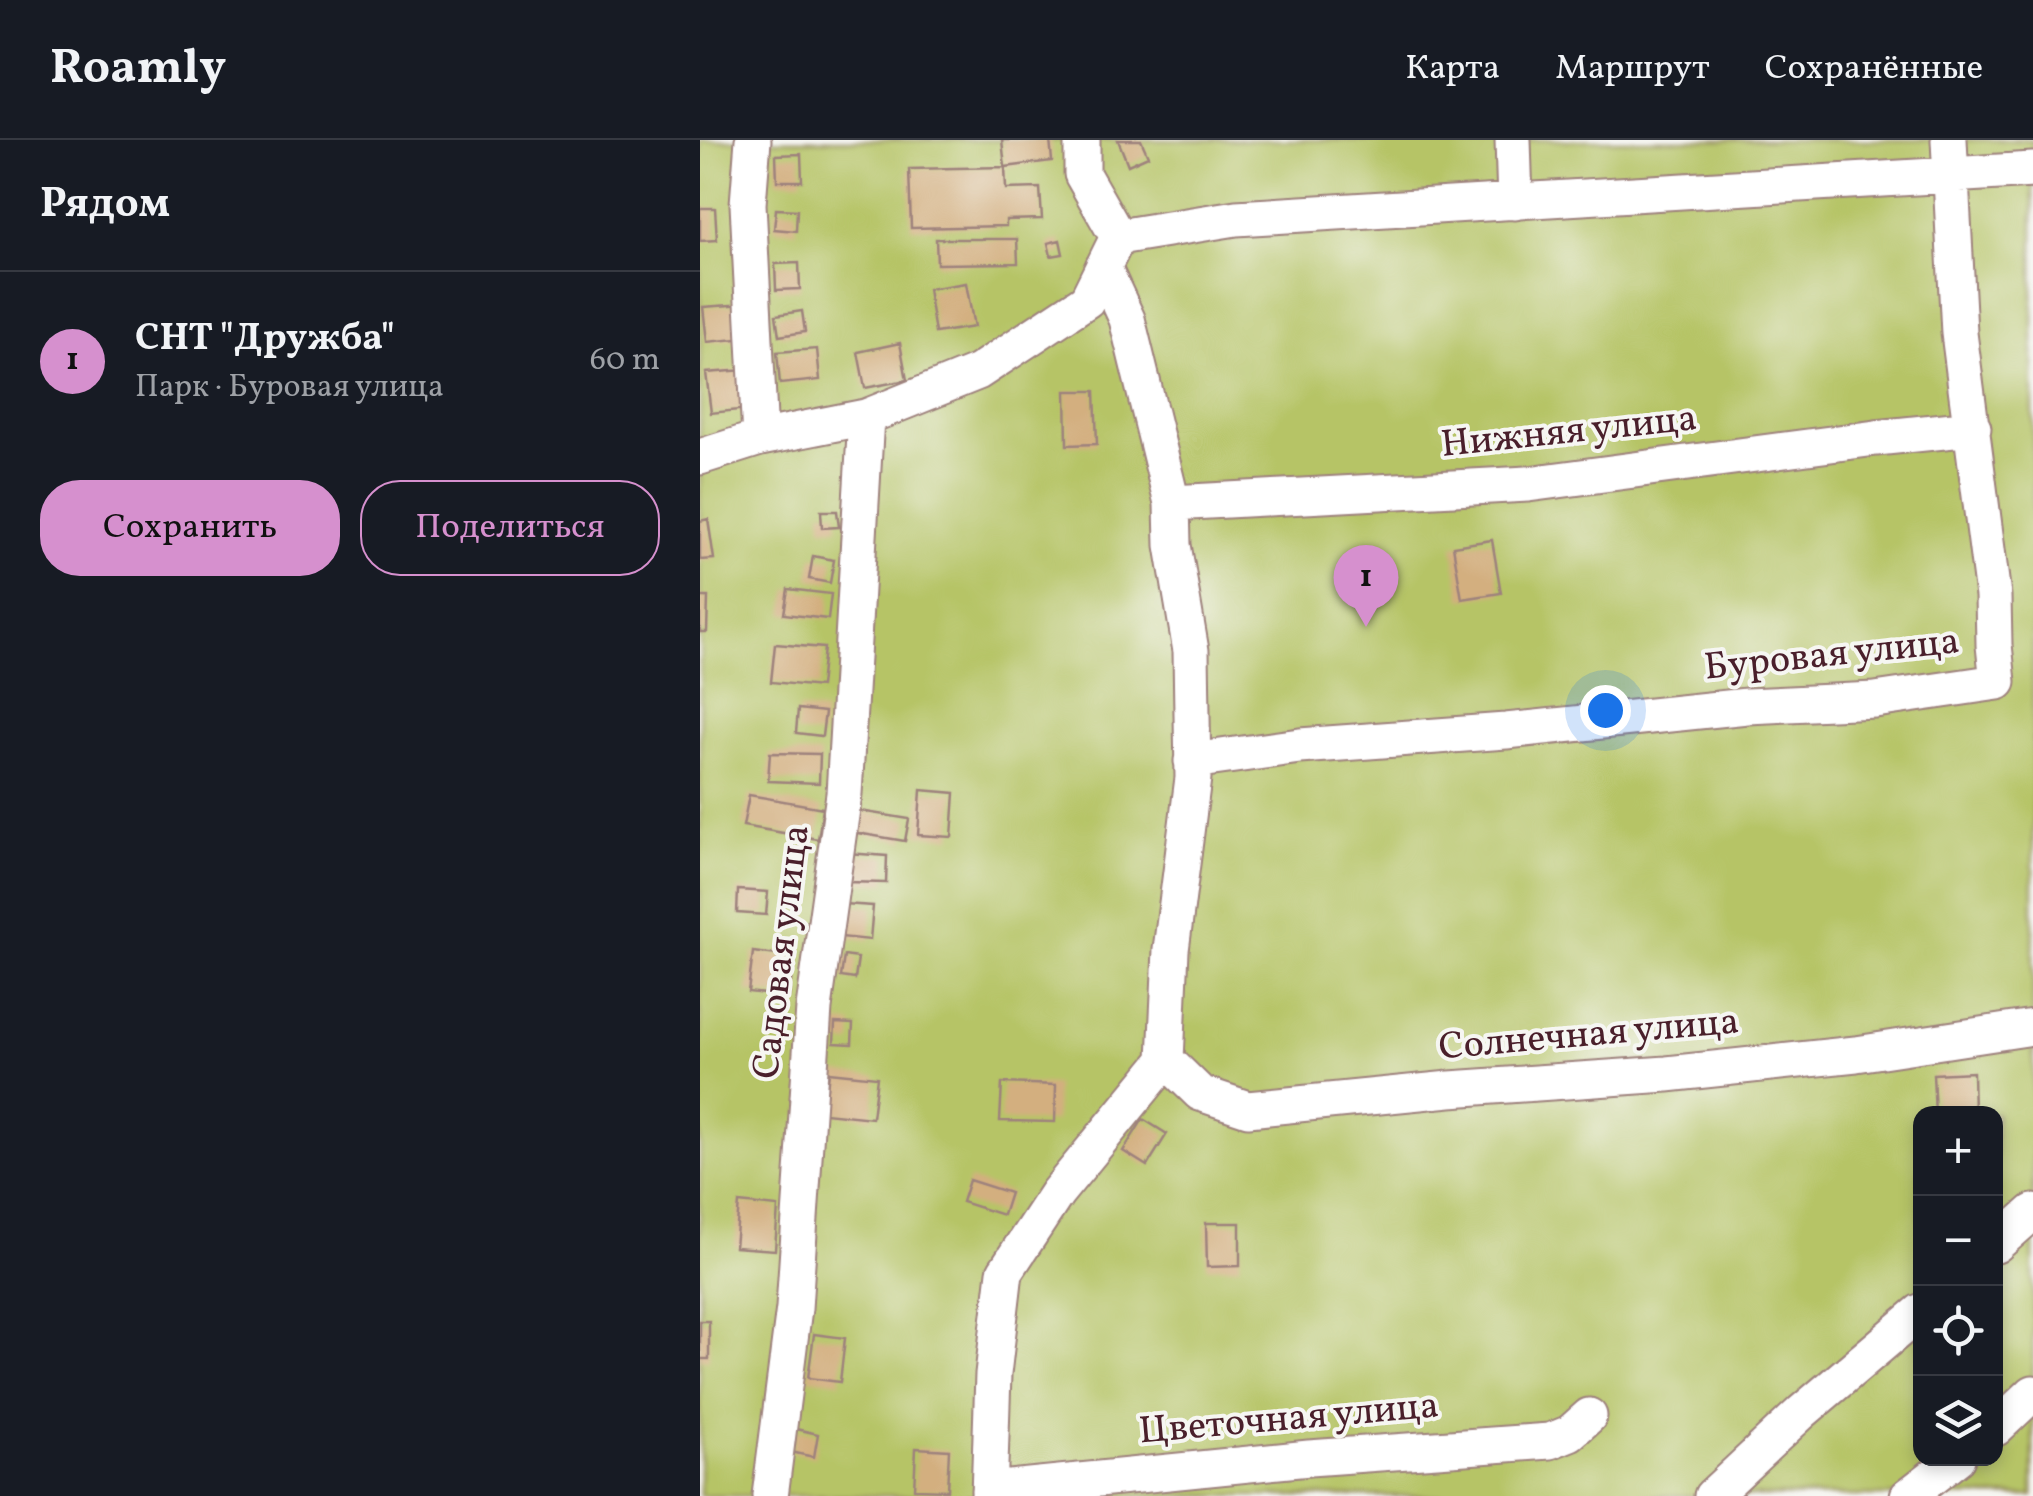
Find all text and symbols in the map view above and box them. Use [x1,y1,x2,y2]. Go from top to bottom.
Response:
text: Roamly [50,36,226,103]
text: Карта [1405,45,1500,93]
text: Маршрут [1555,45,1710,93]
text: Сохранённые [1765,45,1983,93]
text: Рядом [40,176,170,235]
text: СНТ "Дружба" [135,313,395,366]
text: 1 [66,339,79,383]
text: 60 m [590,339,660,383]
text: Парк · Буровая улица [135,366,444,410]
street label: Нижняя улица [1438,393,1700,473]
button: Сохранить [40,480,340,576]
button: Поделиться [360,480,660,576]
pin: 1 [1334,544,1398,627]
street label: Буровая улица [1702,616,1962,696]
your location [1580,685,1631,736]
street label: Садовая улица [741,822,825,1082]
street label: Солнечная улица [1437,996,1741,1076]
map controls [1913,1106,2003,1466]
button: + [1913,1106,2003,1196]
button: − [1913,1196,2003,1286]
button: locate [1913,1286,2003,1376]
button: layers [1913,1376,2003,1466]
street label: Цветочная улица [1137,1380,1441,1460]

